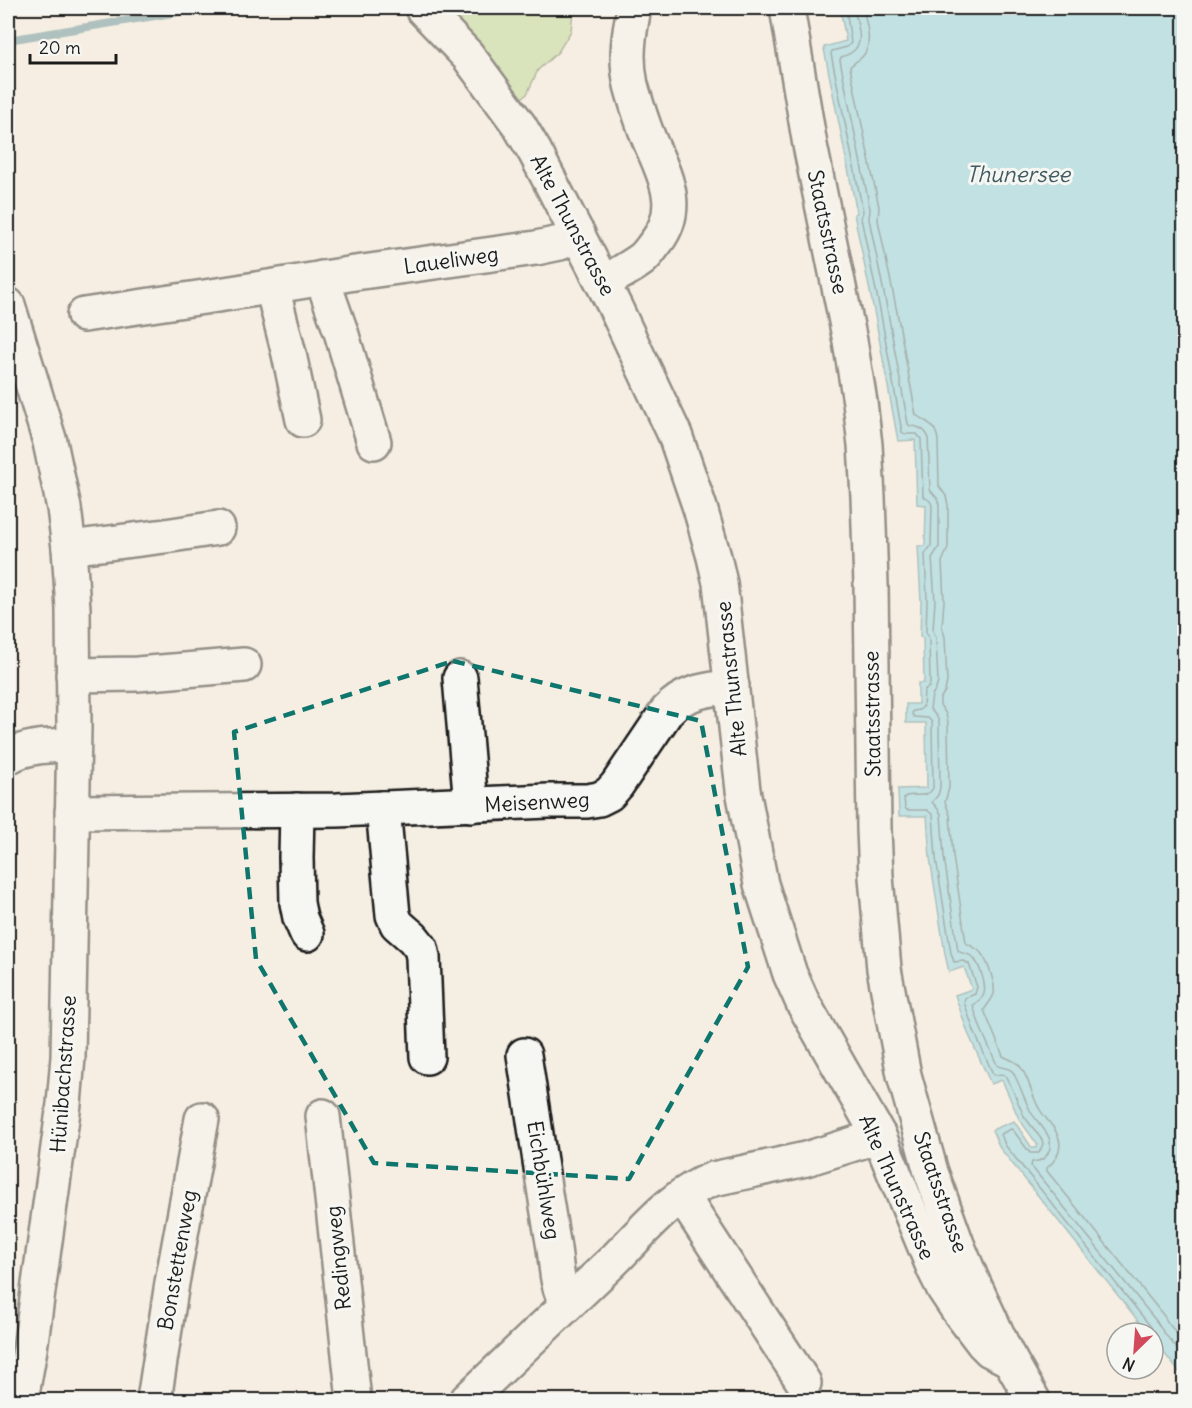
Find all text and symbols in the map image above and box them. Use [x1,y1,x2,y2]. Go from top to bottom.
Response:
scale bar [30,27,116,65]
text: 20 m [39,36,81,59]
street label: Alte Thunstrasse [524,150,622,300]
water label: Thunersee [966,160,1072,188]
street label: Staatsstrasse [802,167,854,297]
street label: Laueliweg [402,240,500,280]
street label: Alte Thunstrasse [709,600,753,758]
street label: Staatsstrasse [857,651,887,777]
street label: Meisenweg [484,786,590,818]
street label: Hünibachstrasse [44,994,82,1154]
street label: Alte Thunstrasse [853,1110,941,1264]
street label: Eichbühlweg [521,1119,567,1241]
street label: Staatsstrasse [908,1128,974,1256]
street label: Bonstettenweg [151,1188,203,1332]
street label: Redingweg [319,1205,357,1311]
north arrow [1105,1321,1165,1381]
text: N [1119,1353,1138,1376]

